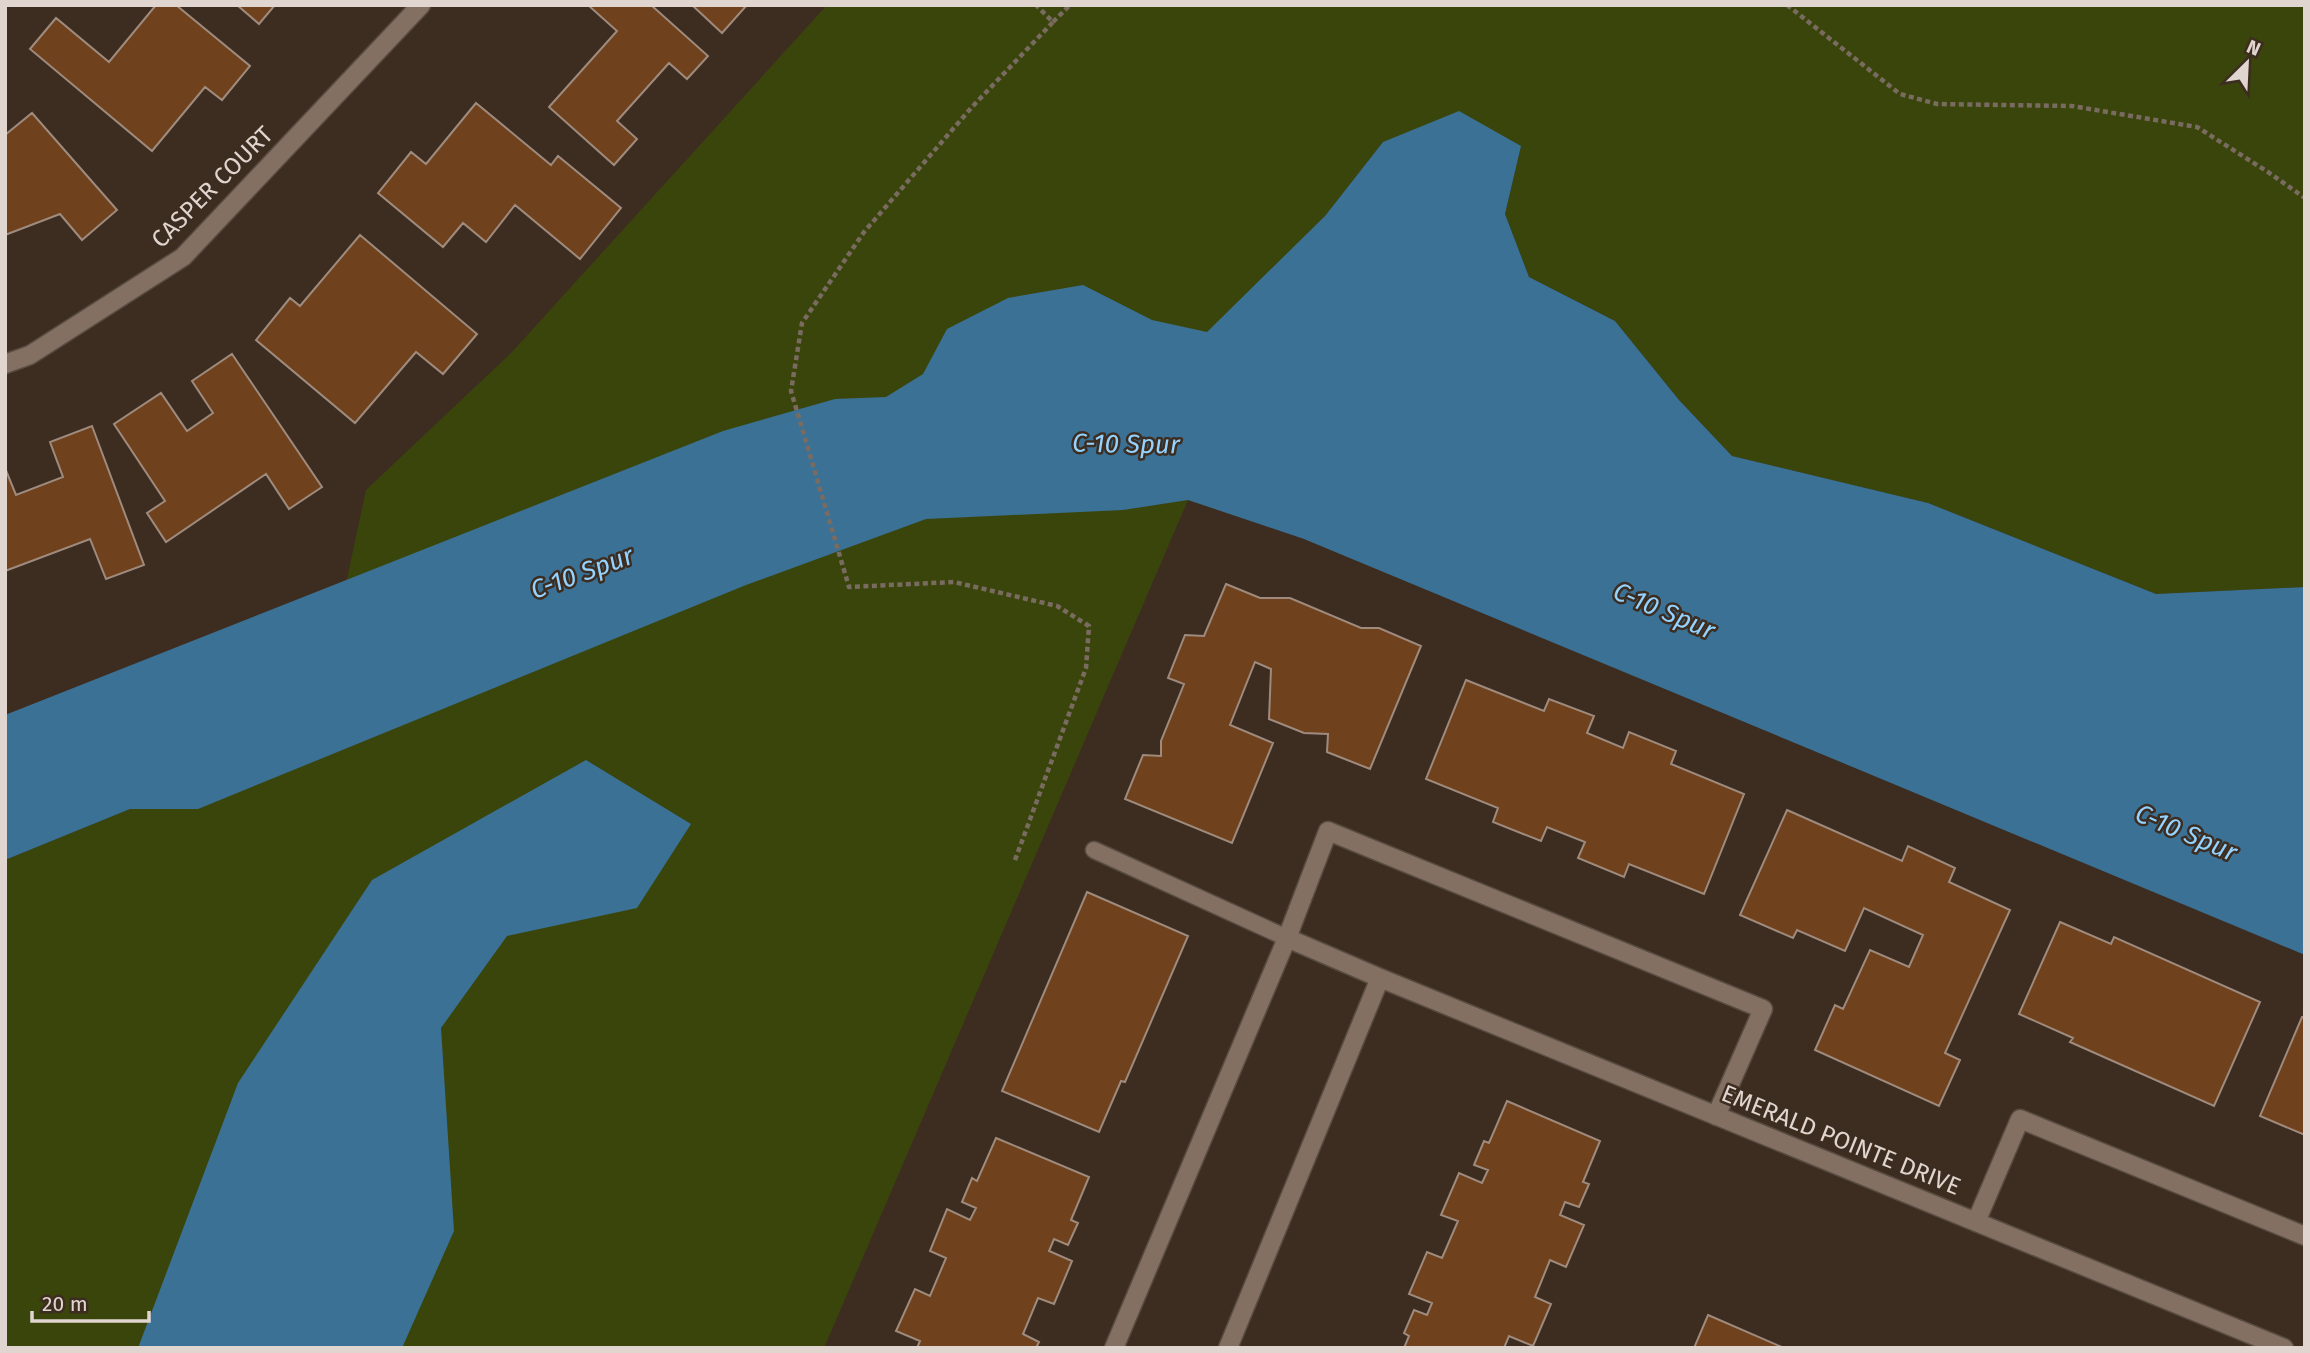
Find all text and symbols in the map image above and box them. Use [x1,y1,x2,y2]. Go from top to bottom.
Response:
north arrow [2212,28,2282,98]
text: N [2243,35,2264,61]
street label: CASPER COURT [146,120,279,253]
water label: C-10 Spur [1072,428,1181,460]
water label: C-10 Spur [526,540,639,606]
water label: C-10 Spur [1608,576,1721,647]
water label: C-10 Spur [2130,798,2243,869]
street label: EMERALD POINTE DRIVE [1717,1079,1965,1201]
scale bar [32,1280,149,1324]
text: 20 m [42,1291,88,1317]

